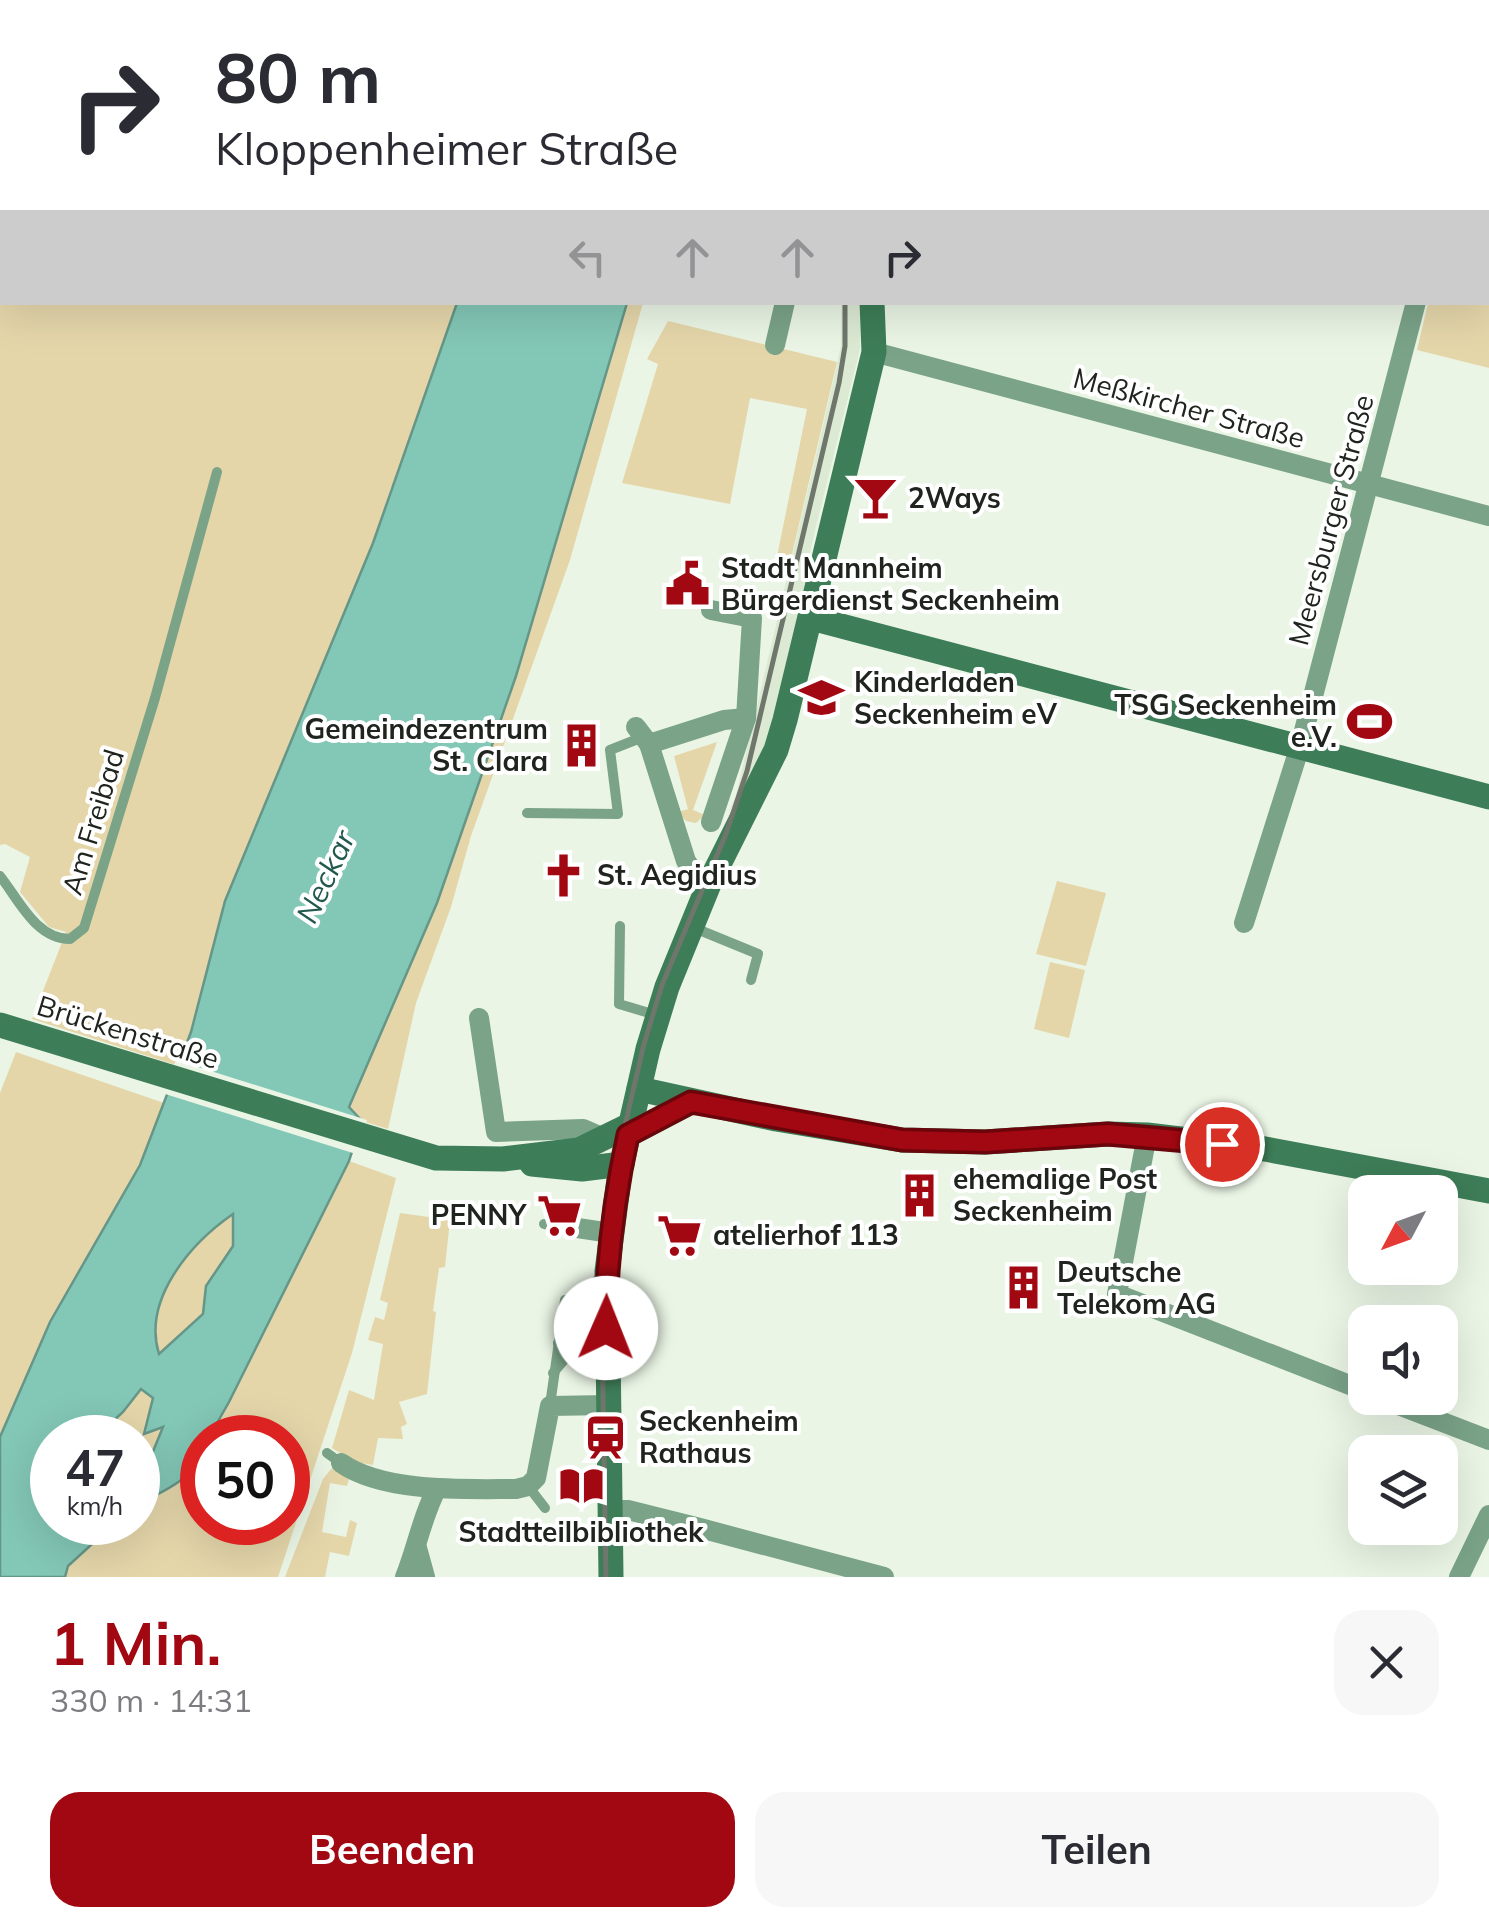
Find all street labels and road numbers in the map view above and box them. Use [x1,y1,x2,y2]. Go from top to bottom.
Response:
street label: Meßkircher Straße [1070,360,1309,455]
street label: Meersburger Straße [1280,391,1381,649]
street label: Am Freibad [54,745,131,899]
street label: Brückenstraße [33,987,223,1076]

